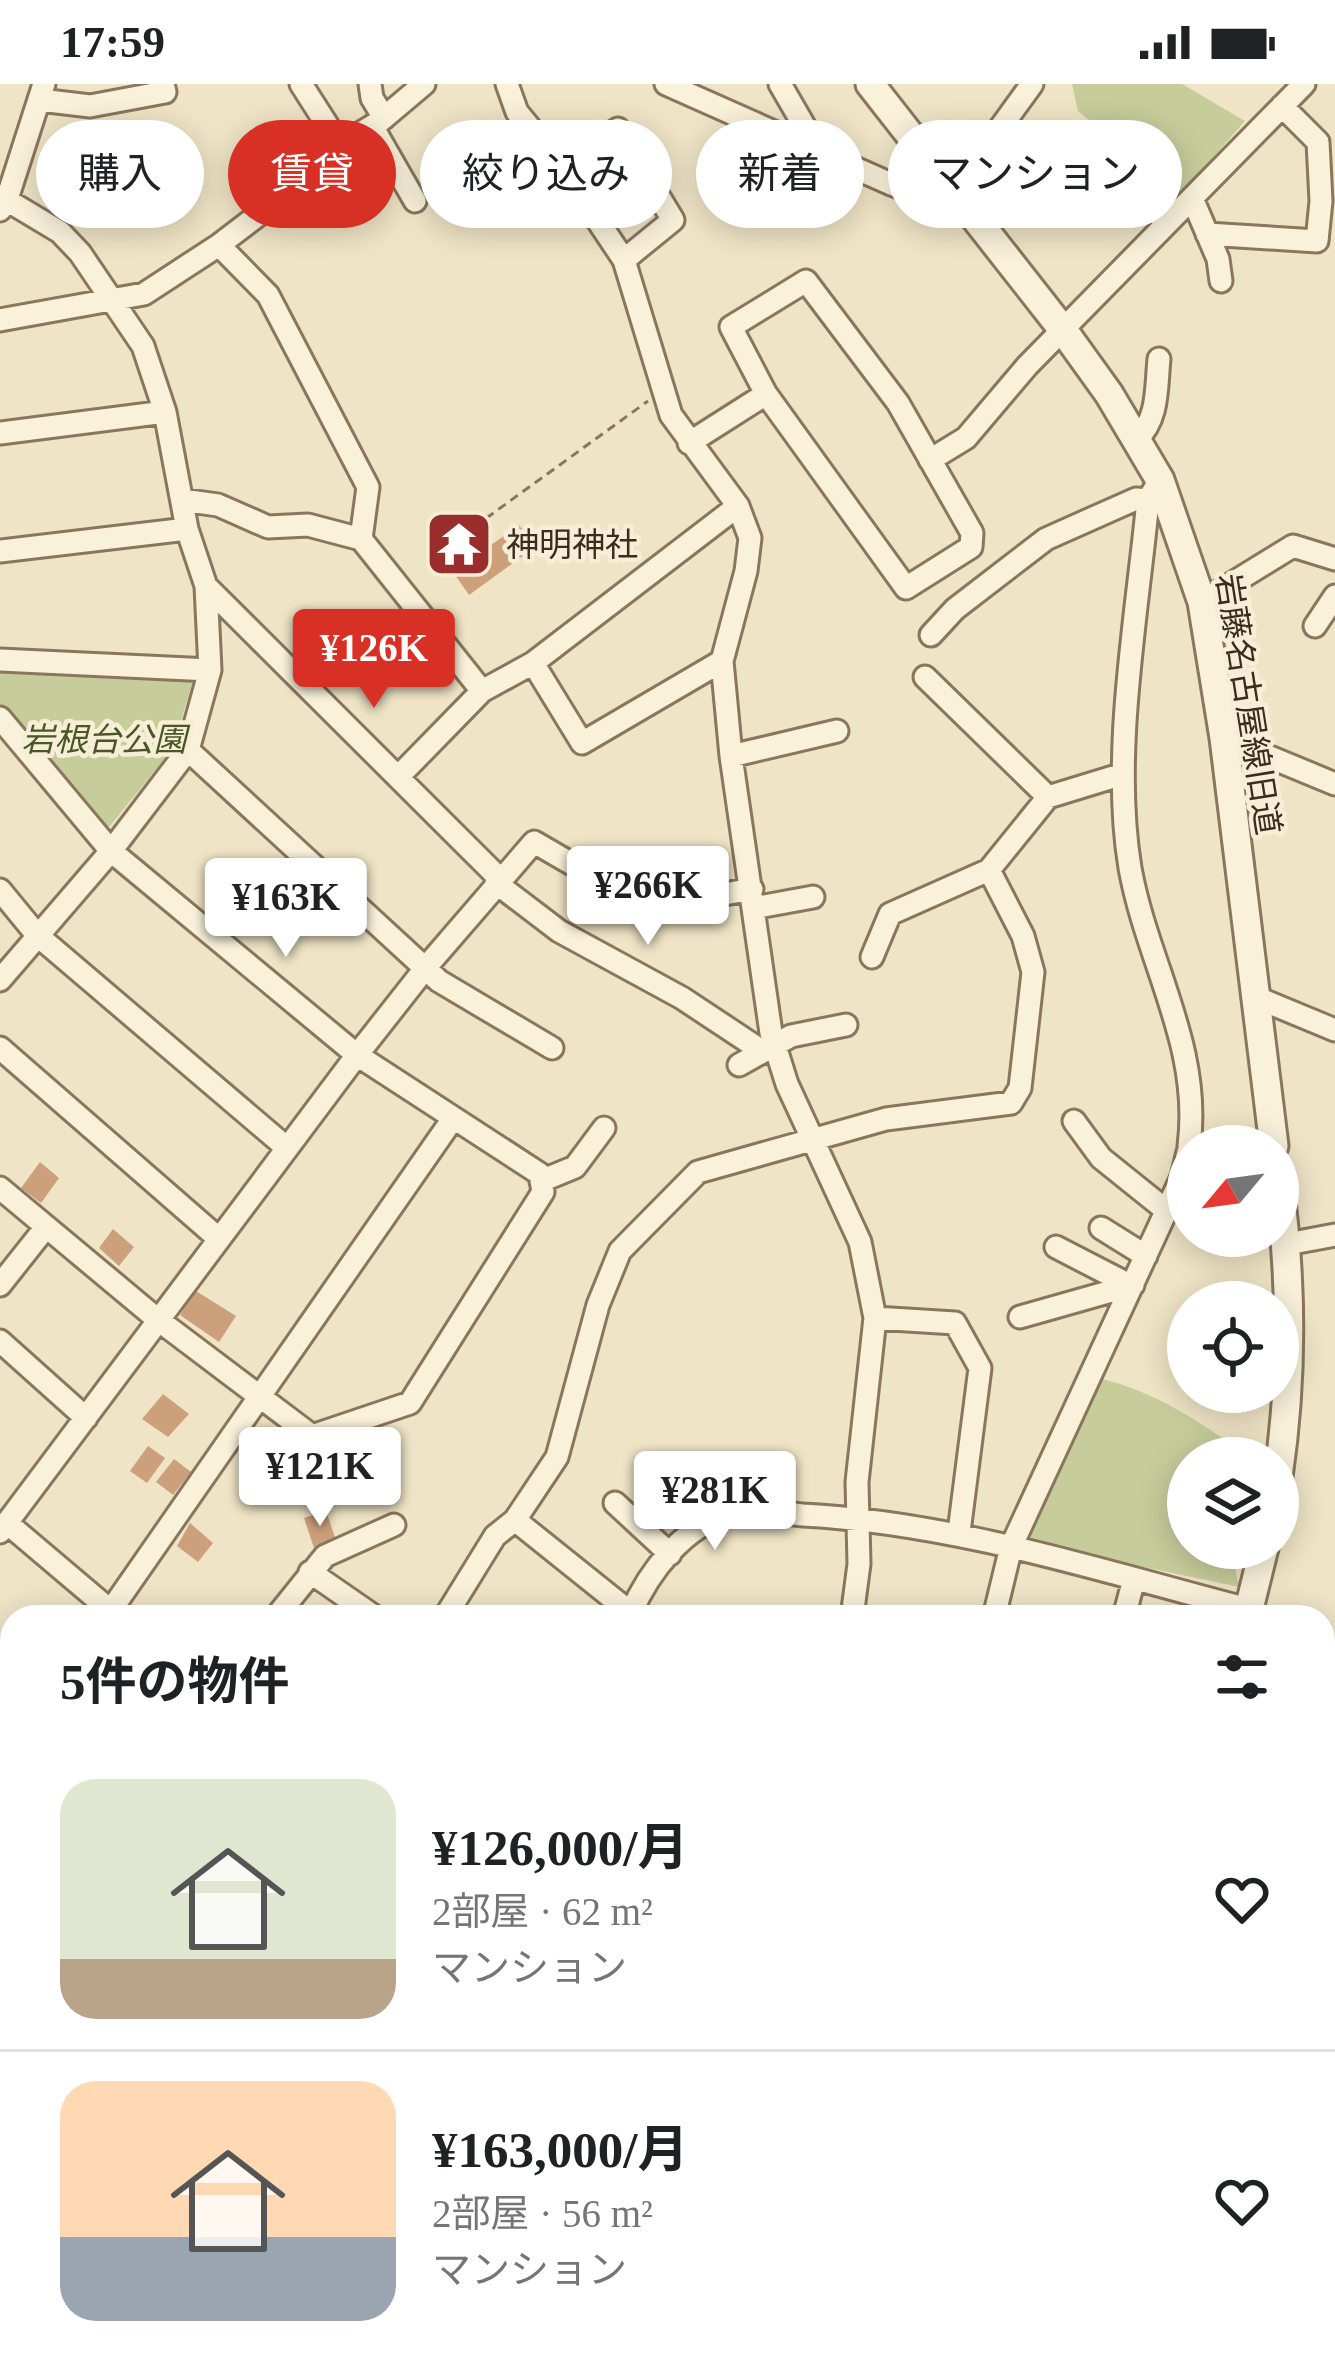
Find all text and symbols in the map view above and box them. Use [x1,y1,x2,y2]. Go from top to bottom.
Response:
text: 17:59 [60,17,165,67]
chip: 購入 [36,120,204,228]
chip: 賃貸 [228,120,396,228]
chip: 絞り込み [420,120,672,228]
chip: 新着 [696,120,864,228]
chip: マンション [888,120,1182,228]
temple icon: 神明神社 [424,509,494,579]
place label: 神明神社 [506,527,638,563]
street label: 岩藤名古屋線旧道 [1210,571,1286,837]
pin: ¥126K [290,609,458,711]
text: ¥126K [320,626,428,669]
park label: 岩根台公園 [22,722,191,758]
pin: ¥266K [564,846,732,948]
pin: ¥163K [202,858,370,960]
text: ¥266K [594,863,702,906]
text: ¥163K [232,875,340,918]
north arrow [1167,1125,1299,1257]
map controls [1167,1125,1299,1569]
button: locate [1167,1281,1299,1413]
pin: ¥121K [236,1427,404,1529]
button: layers [1167,1437,1299,1569]
text: ¥121K [266,1444,374,1487]
pin: ¥281K [631,1451,799,1553]
text: ¥281K [661,1468,769,1511]
icon: filters [1209,1644,1275,1710]
text: 5件の物件 [60,1654,290,1710]
text: ¥126,000/月 [432,1820,688,1876]
icon: home [156,1827,300,1971]
icon: heart [1209,1866,1275,1932]
text: 2部屋 · 62 m² [432,1890,653,1933]
text: マンション [432,1946,627,1989]
text: ¥163,000/月 [432,2122,688,2178]
icon: home [156,2129,300,2273]
icon: heart [1209,2168,1275,2234]
text: 2部屋 · 56 m² [432,2192,653,2235]
text: マンション [432,2248,627,2291]

